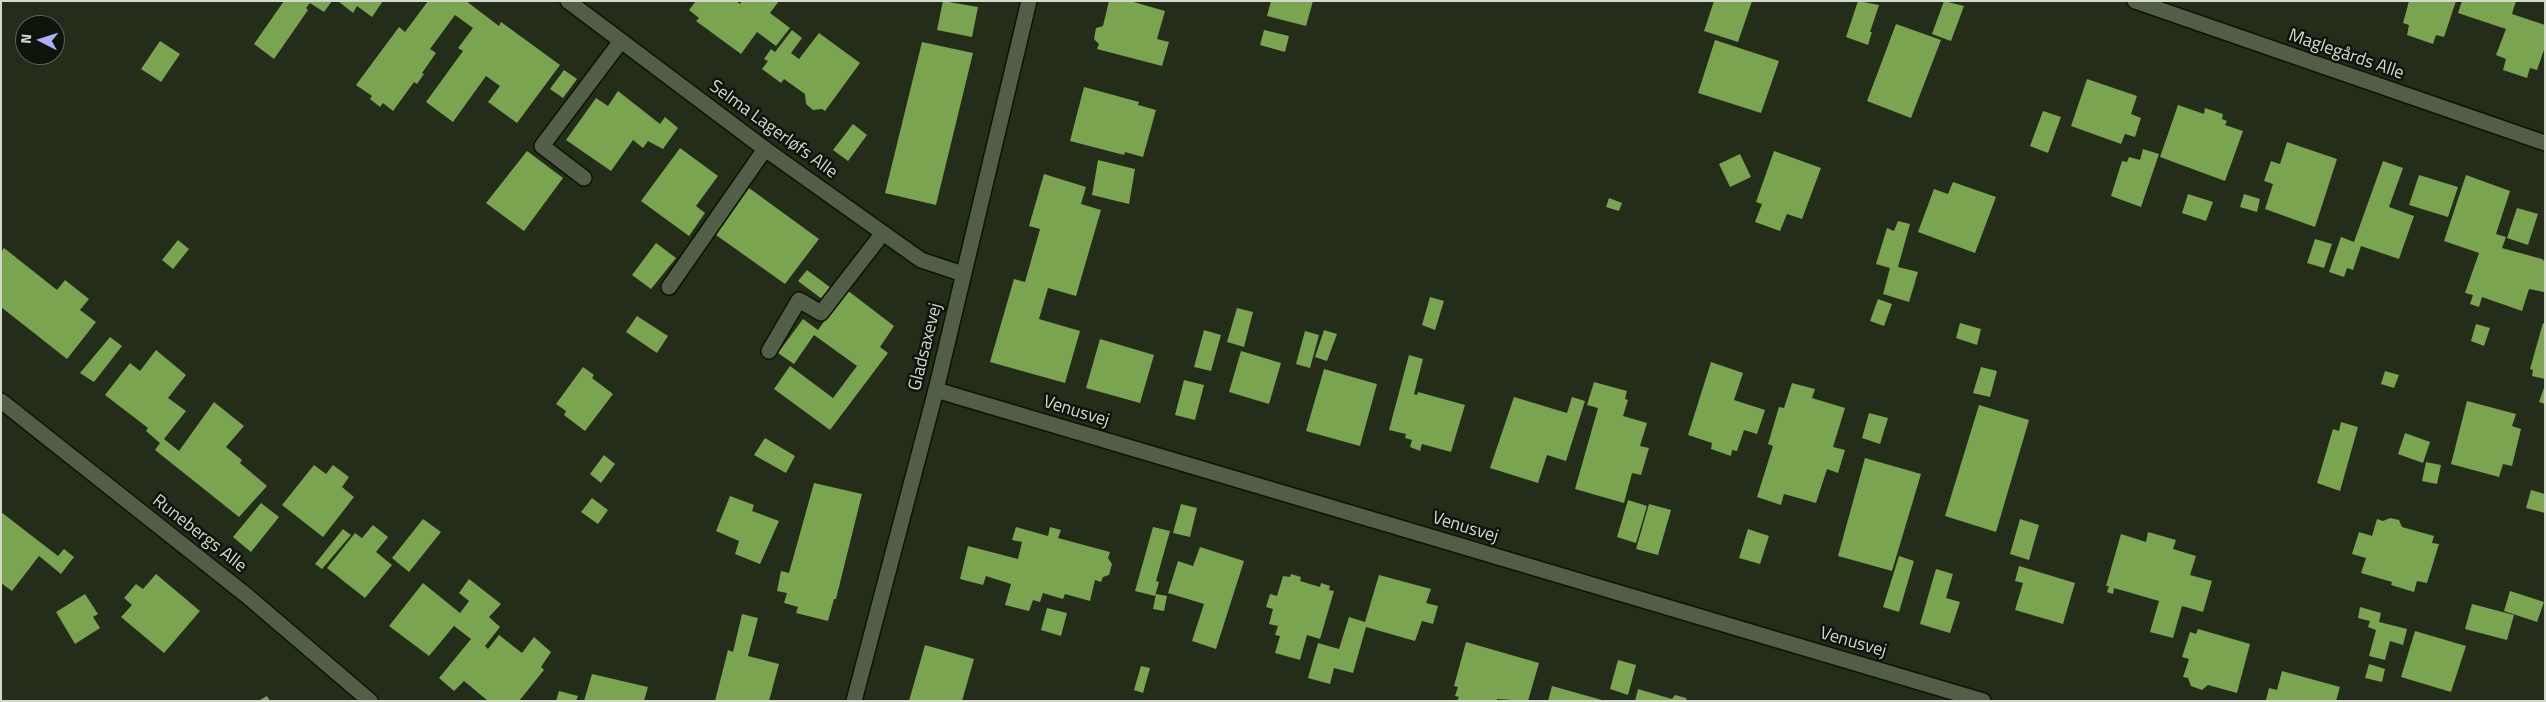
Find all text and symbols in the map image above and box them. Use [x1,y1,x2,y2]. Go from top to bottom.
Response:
north arrow [15,15,65,65]
street label: Maglegårds Alle [2285,25,2407,85]
text: N [15,33,36,44]
street label: Selma Lagerløfs Alle [705,76,841,184]
street label: Gladsaxevej [905,301,947,393]
street label: Venusvej [1040,392,1112,432]
street label: Runebergs Alle [148,490,250,578]
street label: Venusvej [1429,508,1501,548]
street label: Venusvej [1817,623,1889,663]

